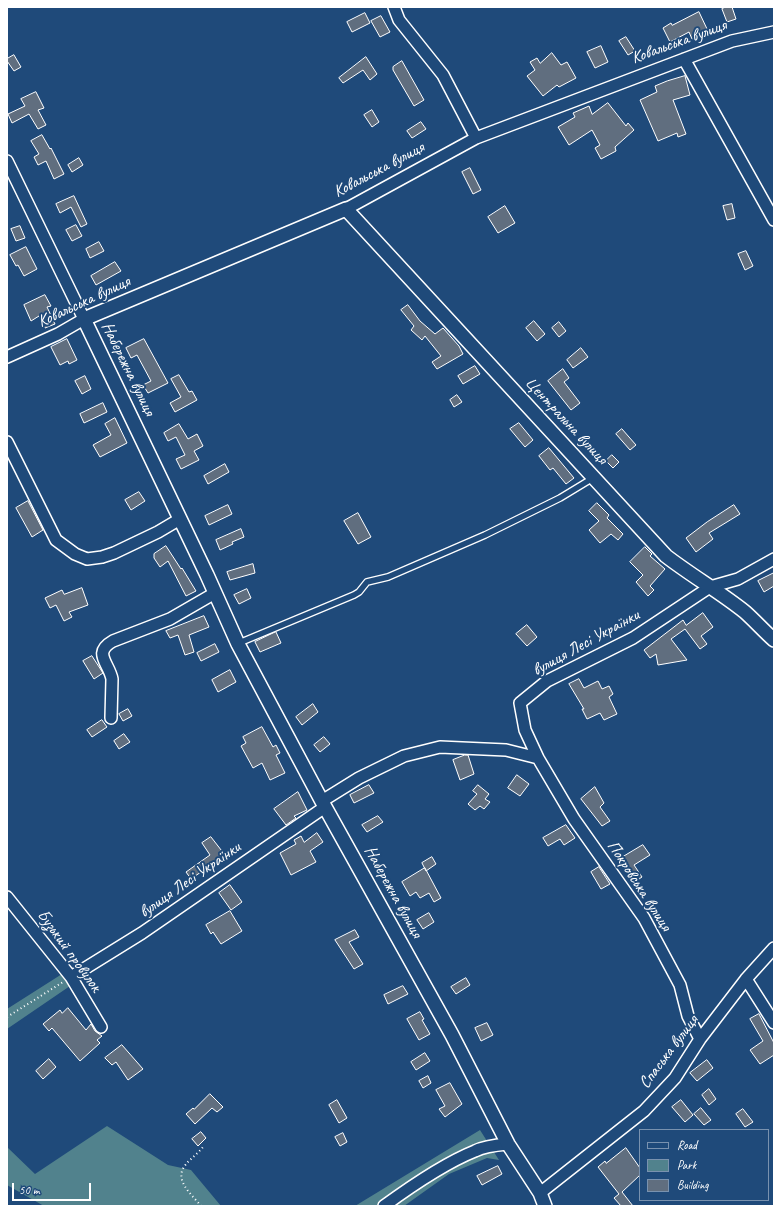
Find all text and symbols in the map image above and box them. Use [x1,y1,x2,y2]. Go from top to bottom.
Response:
street label: Ковальська вулиця [629,15,729,69]
street label: Ковальська вулиця [330,138,428,202]
street label: Ковальська вулиця [34,272,134,332]
street label: Набережна вулиця [96,319,160,419]
street label: Центральна вулиця [520,373,612,469]
street label: вулиця Лесі Українки [529,605,643,681]
street label: вулиця Лесі Українки [135,837,245,923]
street label: Покровська вулиця [602,837,676,935]
street label: Набережна вулиця [359,842,427,942]
street label: Бузький провулок [32,906,106,996]
street label: Спаська вулиця [635,1011,703,1093]
legend [639,1129,769,1201]
text: Road [677,1137,697,1153]
text: Park [677,1157,696,1173]
scale bar [14,1175,93,1201]
text: Building [677,1177,709,1193]
text: 50 m [19,1182,39,1198]

